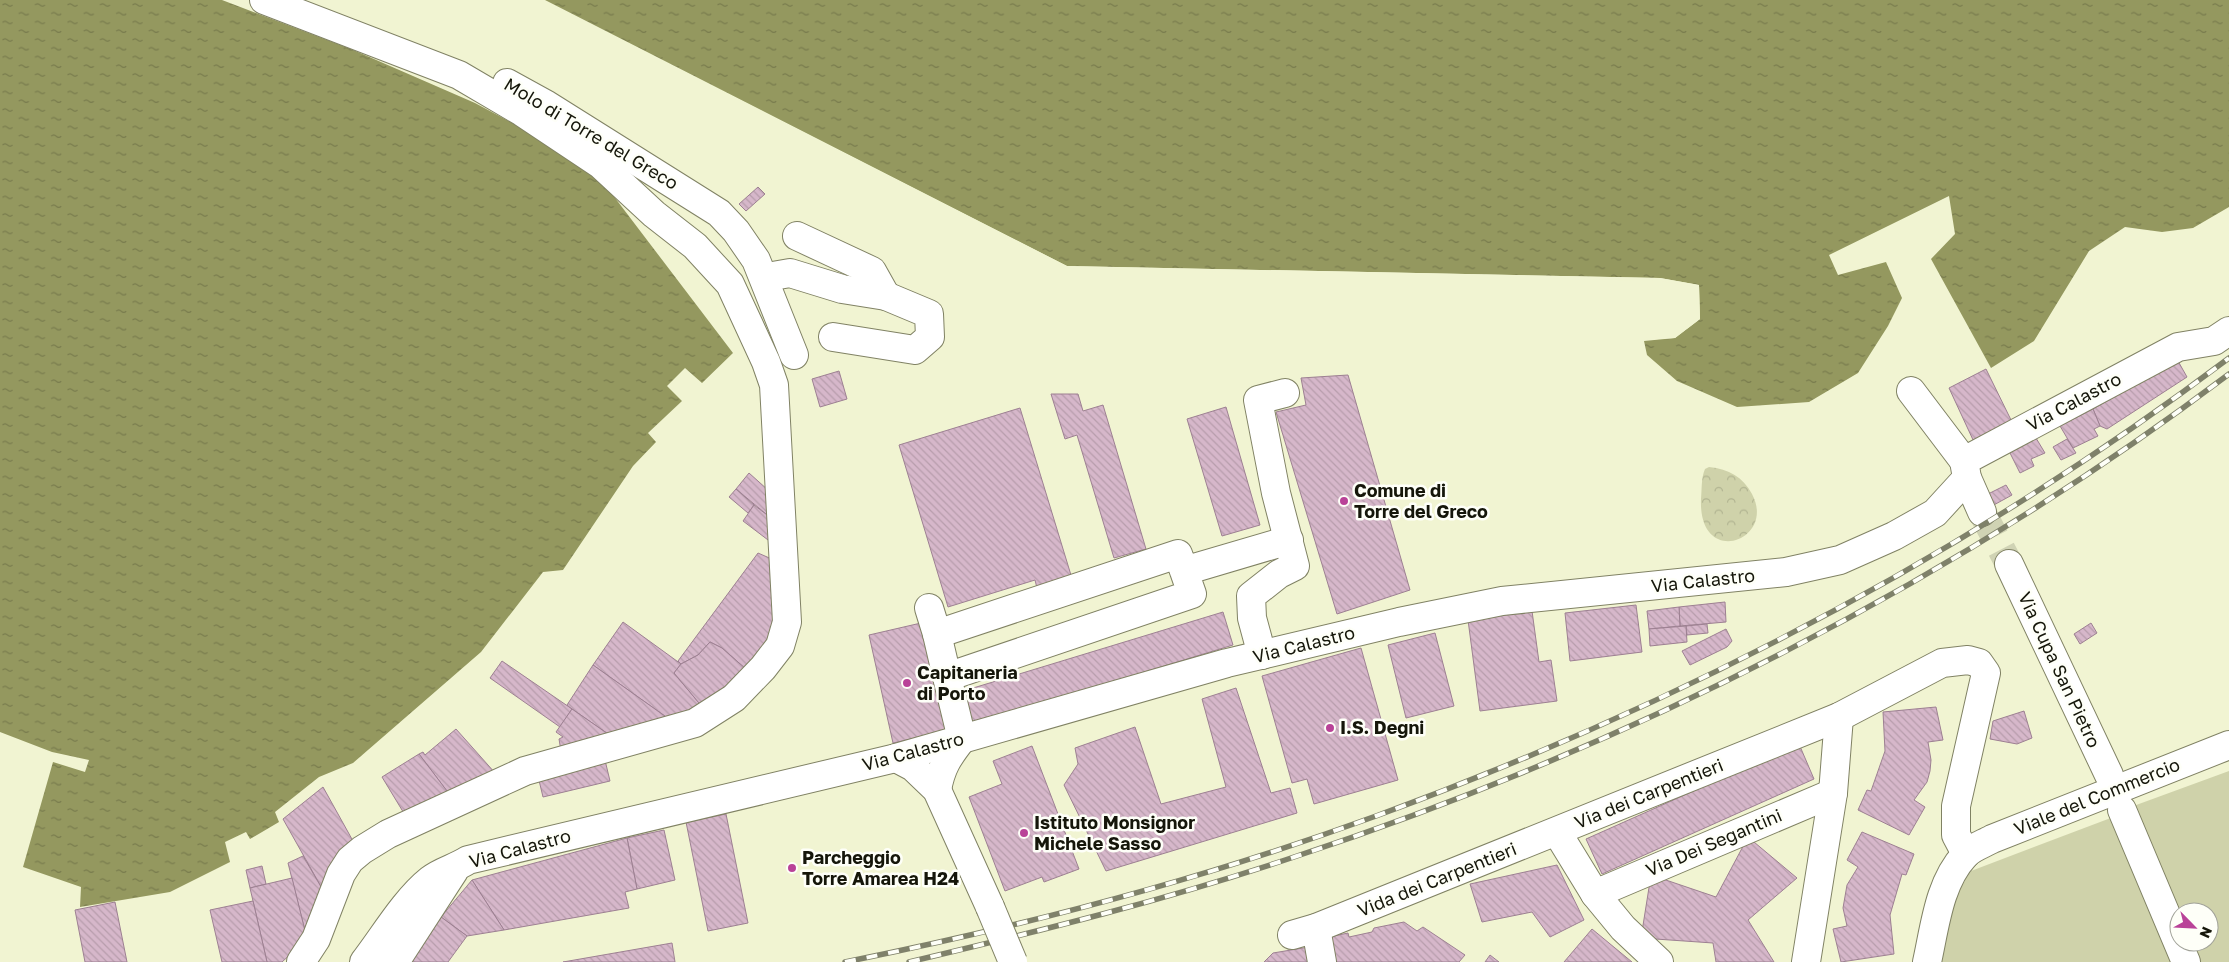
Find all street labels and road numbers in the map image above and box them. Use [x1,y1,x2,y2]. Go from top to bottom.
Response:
street label: Molo di Torre del Greco [501,72,682,194]
street label: Via Calastro [2022,367,2125,435]
street label: Via Calastro [1650,564,1756,596]
street label: Via Cupa San Pietro [2014,588,2106,751]
street label: Via Calastro [1251,621,1357,667]
street label: Via Calastro [860,727,966,775]
street label: Via dei Carpentieri [1571,753,1726,833]
street label: Viale del Commercio [2010,753,2183,839]
street label: Via Dei Segantini [1642,803,1785,881]
street label: Via Calastro [467,824,573,872]
street label: Vida dei Carpentieri [1354,837,1519,921]

